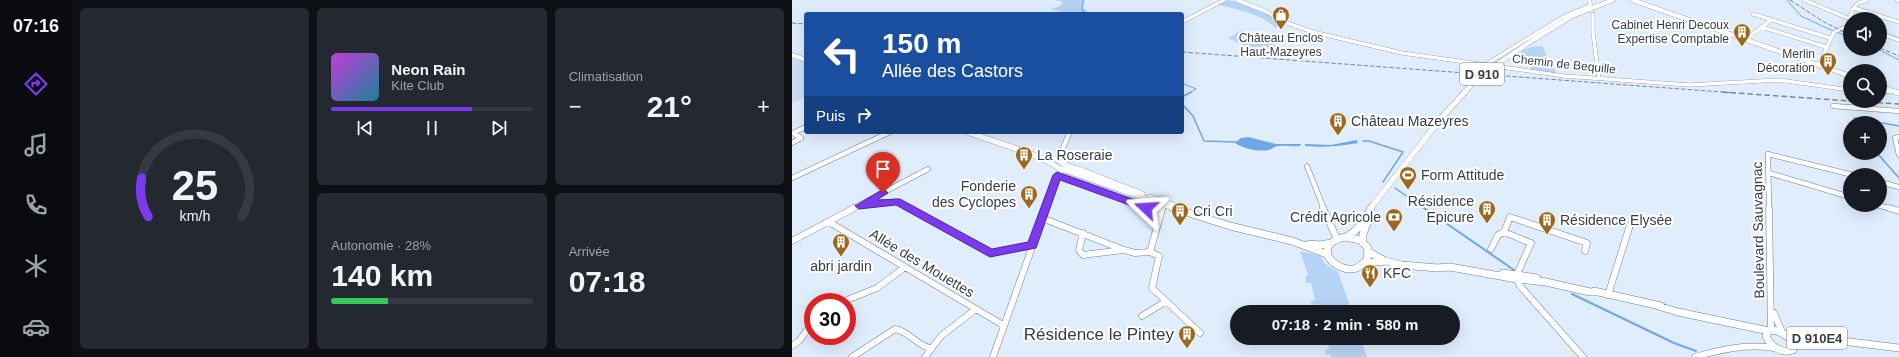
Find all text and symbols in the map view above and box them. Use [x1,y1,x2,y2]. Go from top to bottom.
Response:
shop icon: Château Enclos Haut-Mazeyres [1271,5,1291,30]
map controls [1843,12,1887,212]
button: sound [1843,12,1887,56]
text: 07:16 [13,16,59,36]
place label: Cabinet Henri Decoux Expertise Comptable [1612,18,1729,46]
building icon: Cabinet Henri Decoux Expertise Comptable [1732,22,1752,47]
icon: left [816,28,868,80]
text: 150 m [882,28,961,59]
place label: Château Enclos Haut-Mazeyres [1239,31,1323,59]
place label: Merlin Décoration [1757,47,1815,75]
building icon: Merlin Décoration [1818,51,1838,76]
street label: Chemin de Bequille [1512,52,1617,76]
text: Neon Rain [391,61,466,78]
text: Allée des Castors [882,61,1023,81]
road number: D 910 [1460,63,1504,85]
button: search [1843,64,1887,108]
text: Climatisation [569,69,643,84]
icon: directions [22,70,50,98]
text: Kite Club [391,78,444,93]
text: 21° [647,90,692,123]
text: − [569,94,582,119]
text: + [757,94,770,119]
icon: right [853,104,875,126]
text: Puis [816,107,845,124]
building icon: Château Mazeyres [1328,111,1348,136]
place label: Château Mazeyres [1351,113,1469,129]
button: + [1843,116,1887,160]
icon: previous [354,117,376,139]
icon: pause [421,117,443,139]
icon: next [488,117,510,139]
icon: music [22,131,50,159]
building icon: La Roseraie [1014,145,1034,170]
place label: La Roseraie [1037,147,1113,163]
pin [866,152,900,193]
icon: arrive [872,158,894,180]
text: 25 [172,161,218,208]
street label: Boulevard Sauvagnac [1749,161,1767,299]
sports icon: Form Attitude [1398,165,1418,190]
place label: Form Attitude [1421,167,1504,183]
button: − [1843,168,1887,212]
place label: Fonderie des Cyclopes [932,178,1016,210]
building icon: Fonderie des Cyclopes [1019,184,1039,209]
position arrow [1125,187,1167,229]
icon: phone [22,191,50,219]
place label: Résidence Epicure [1408,193,1474,225]
building icon: Résidence Epicure [1477,199,1497,224]
building icon: Cri Cri [1170,201,1190,226]
place label: Cri Cri [1193,203,1233,219]
text: km/h [179,207,210,223]
bank icon: Crédit Agricole [1384,207,1404,232]
place label: Crédit Agricole [1290,209,1381,225]
building icon: Résidence Elysée [1537,210,1557,235]
place label: Résidence Elysée [1560,212,1672,228]
street label: Allée des Mouettes [867,225,977,301]
building icon: abri jardin [831,232,851,257]
text: Autonomie · 28% [331,238,431,253]
text: Arrivée [569,244,610,259]
icon: climate [22,252,50,280]
place label: abri jardin [810,258,872,274]
text: 140 km [331,259,433,292]
restaurant icon: KFC [1360,263,1380,288]
text: 07:18 [569,265,645,298]
place label: KFC [1383,265,1411,281]
speed limit sign: 30 [804,293,856,345]
icon: car [22,313,50,341]
text: 07:18 · 2 min · 580 m [1272,316,1418,333]
building icon: Résidence le Pintey [1177,324,1197,349]
place label: Résidence le Pintey [1024,325,1174,344]
road number: D 910E4 [1787,327,1847,349]

